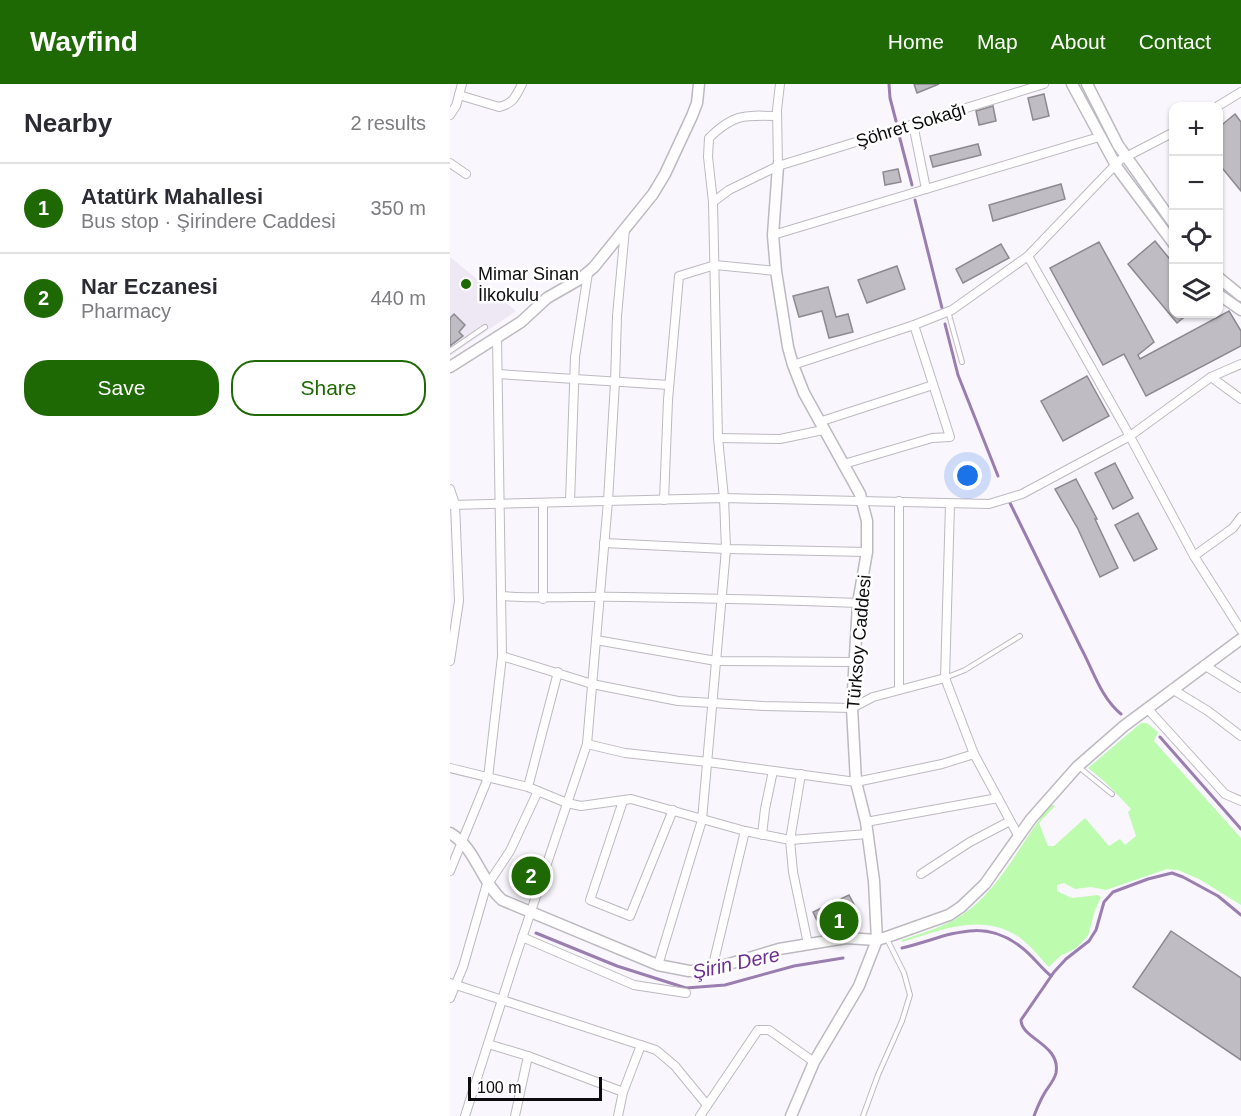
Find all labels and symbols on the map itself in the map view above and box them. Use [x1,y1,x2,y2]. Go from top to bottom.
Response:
street label: Şöhret Sokağı [854,99,968,151]
place label: Mimar Sinan İlkokulu [478,264,579,305]
marker: Mimar Sinan İlkokulu [459,277,473,291]
your location [953,461,982,490]
street label: Türksoy Caddesi [843,574,875,710]
pin: 2 [512,854,550,898]
pin: 1 [820,898,858,944]
water label: Şirin Dere [690,943,782,983]
scale bar [468,1074,602,1102]

